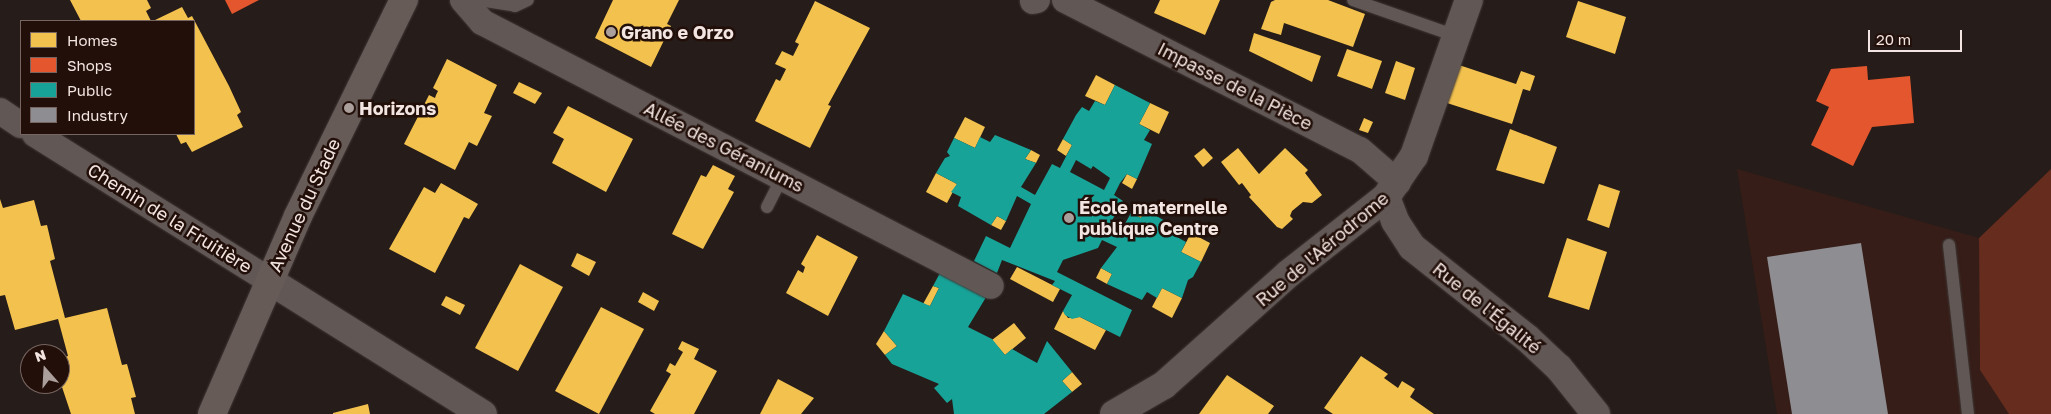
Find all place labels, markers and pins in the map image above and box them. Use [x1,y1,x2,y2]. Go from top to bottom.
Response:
place label: Grano e Orzo [621,21,734,43]
marker: Grano e Orzo [605,26,617,38]
place label: Horizons [359,97,436,119]
marker: Horizons [343,102,355,114]
place label: École maternelle publique Centre [1079,197,1227,240]
marker: École maternelle publique Centre [1063,212,1075,224]

